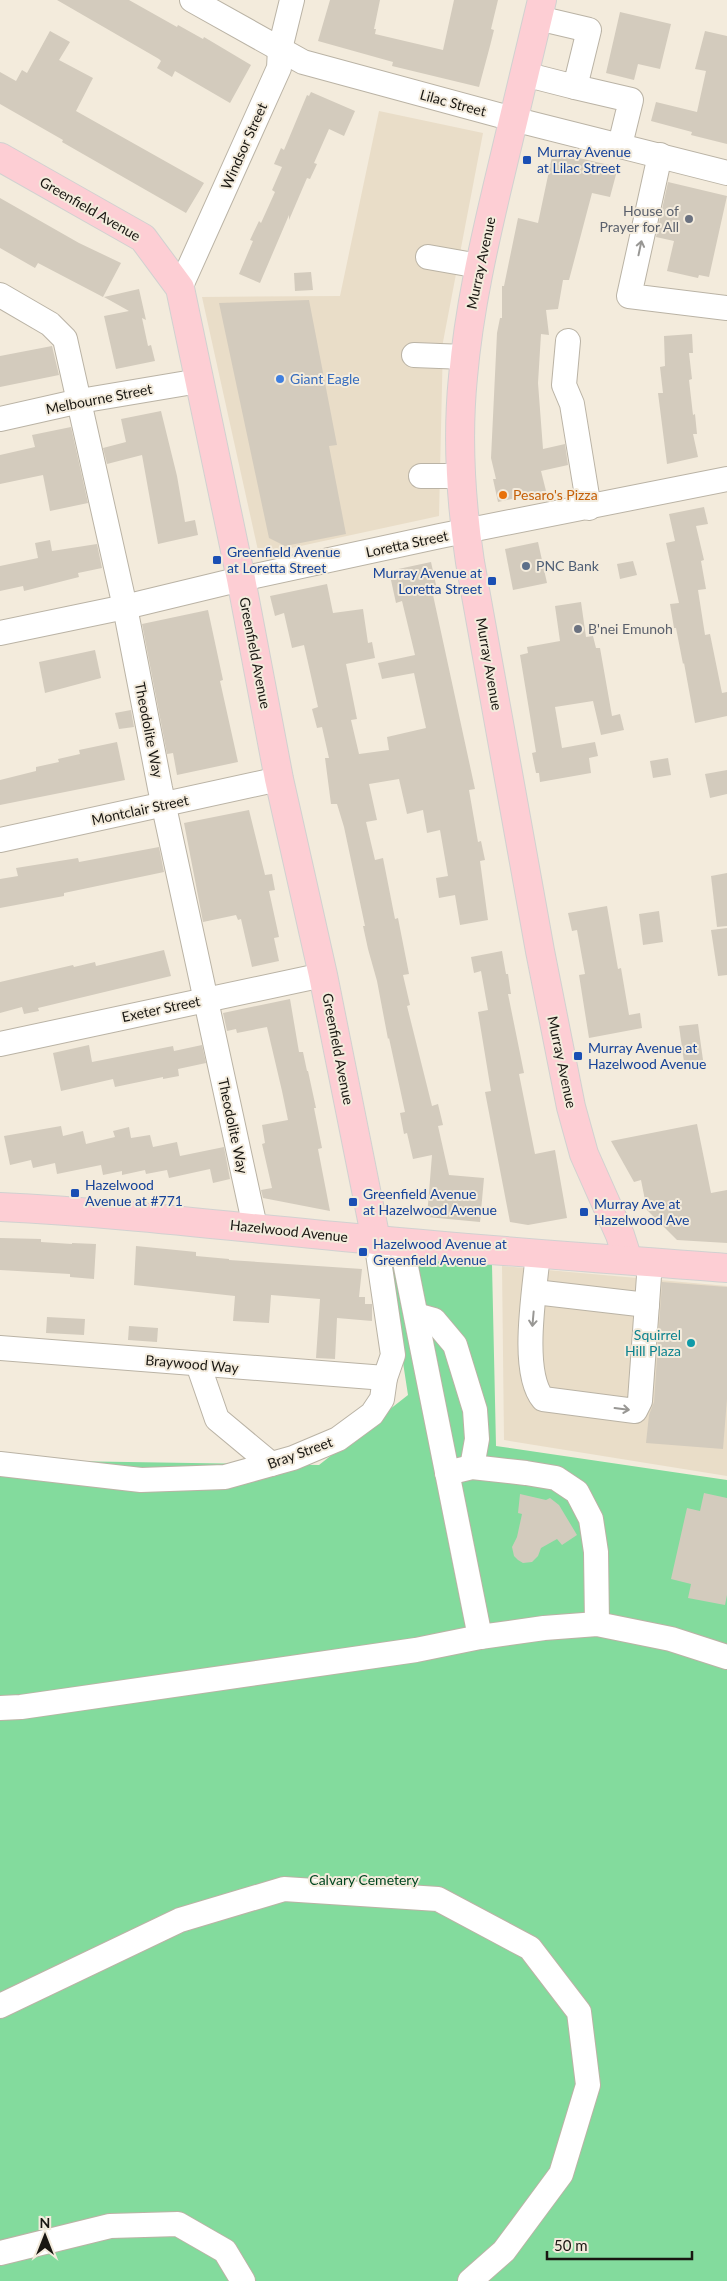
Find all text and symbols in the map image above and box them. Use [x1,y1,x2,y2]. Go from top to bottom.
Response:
street label: Lilac Street [418,86,488,120]
street label: Windsor Street [217,100,270,192]
place label: Murray Avenue at Lilac Street [537,143,631,176]
marker: Murray Avenue at Lilac Street [521,154,533,166]
street label: Greenfield Avenue [37,173,144,244]
place label: House of Prayer for All [600,202,679,235]
marker: House of Prayer for All [683,213,695,225]
street label: Murray Avenue [462,215,499,311]
one-way arrow [635,241,645,257]
place label: Giant Eagle [290,370,360,387]
marker: Giant Eagle [274,373,286,385]
street label: Melbourne Street [44,380,153,417]
place label: Pesaro's Pizza [513,486,598,503]
marker: Pesaro's Pizza [497,489,509,501]
street label: Loretta Street [364,526,450,561]
place label: Greenfield Avenue at Loretta Street [227,543,340,576]
marker: Greenfield Avenue at Loretta Street [211,554,223,566]
place label: PNC Bank [536,557,600,574]
marker: PNC Bank [520,560,532,572]
place label: Murray Avenue at Loretta Street [373,564,482,597]
marker: Murray Avenue at Loretta Street [486,575,498,587]
street label: Greenfield Avenue [236,596,275,710]
street label: Murray Avenue [473,616,506,712]
place label: B'nei Emunoh [588,620,673,637]
marker: B'nei Emunoh [572,623,584,635]
street label: Theodolite Way [132,681,167,780]
street label: Montclair Street [90,791,190,828]
street label: Exeter Street [120,992,202,1025]
street label: Greenfield Avenue [319,992,358,1106]
street label: Murray Avenue [544,1014,581,1110]
place label: Murray Avenue at Hazelwood Avenue [588,1039,706,1072]
marker: Murray Avenue at Hazelwood Avenue [572,1050,584,1062]
street label: Theodolite Way [215,1077,252,1176]
place label: Hazelwood Avenue at #771 [85,1176,183,1209]
place label: Greenfield Avenue at Hazelwood Avenue [363,1185,497,1218]
marker: Hazelwood Avenue at #771 [69,1187,81,1199]
place label: Murray Ave at Hazelwood Ave [594,1195,689,1228]
marker: Greenfield Avenue at Hazelwood Avenue [347,1196,359,1208]
marker: Murray Ave at Hazelwood Ave [578,1206,590,1218]
street label: Hazelwood Avenue [229,1216,349,1245]
place label: Hazelwood Avenue at Greenfield Avenue [373,1235,507,1268]
marker: Hazelwood Avenue at Greenfield Avenue [357,1246,369,1258]
one-way arrow [528,1311,537,1327]
place label: Squirrel Hill Plaza [625,1326,681,1359]
marker: Squirrel Hill Plaza [685,1337,697,1349]
street label: Braywood Way [145,1351,240,1376]
one-way arrow [613,1404,629,1414]
street label: Bray Street [265,1433,335,1472]
park label: Calvary Cemetery [309,1871,419,1888]
north arrow [20,2211,70,2261]
text: N [40,2214,50,2231]
scale bar [547,2228,692,2260]
text: 50 m [554,2236,588,2254]

